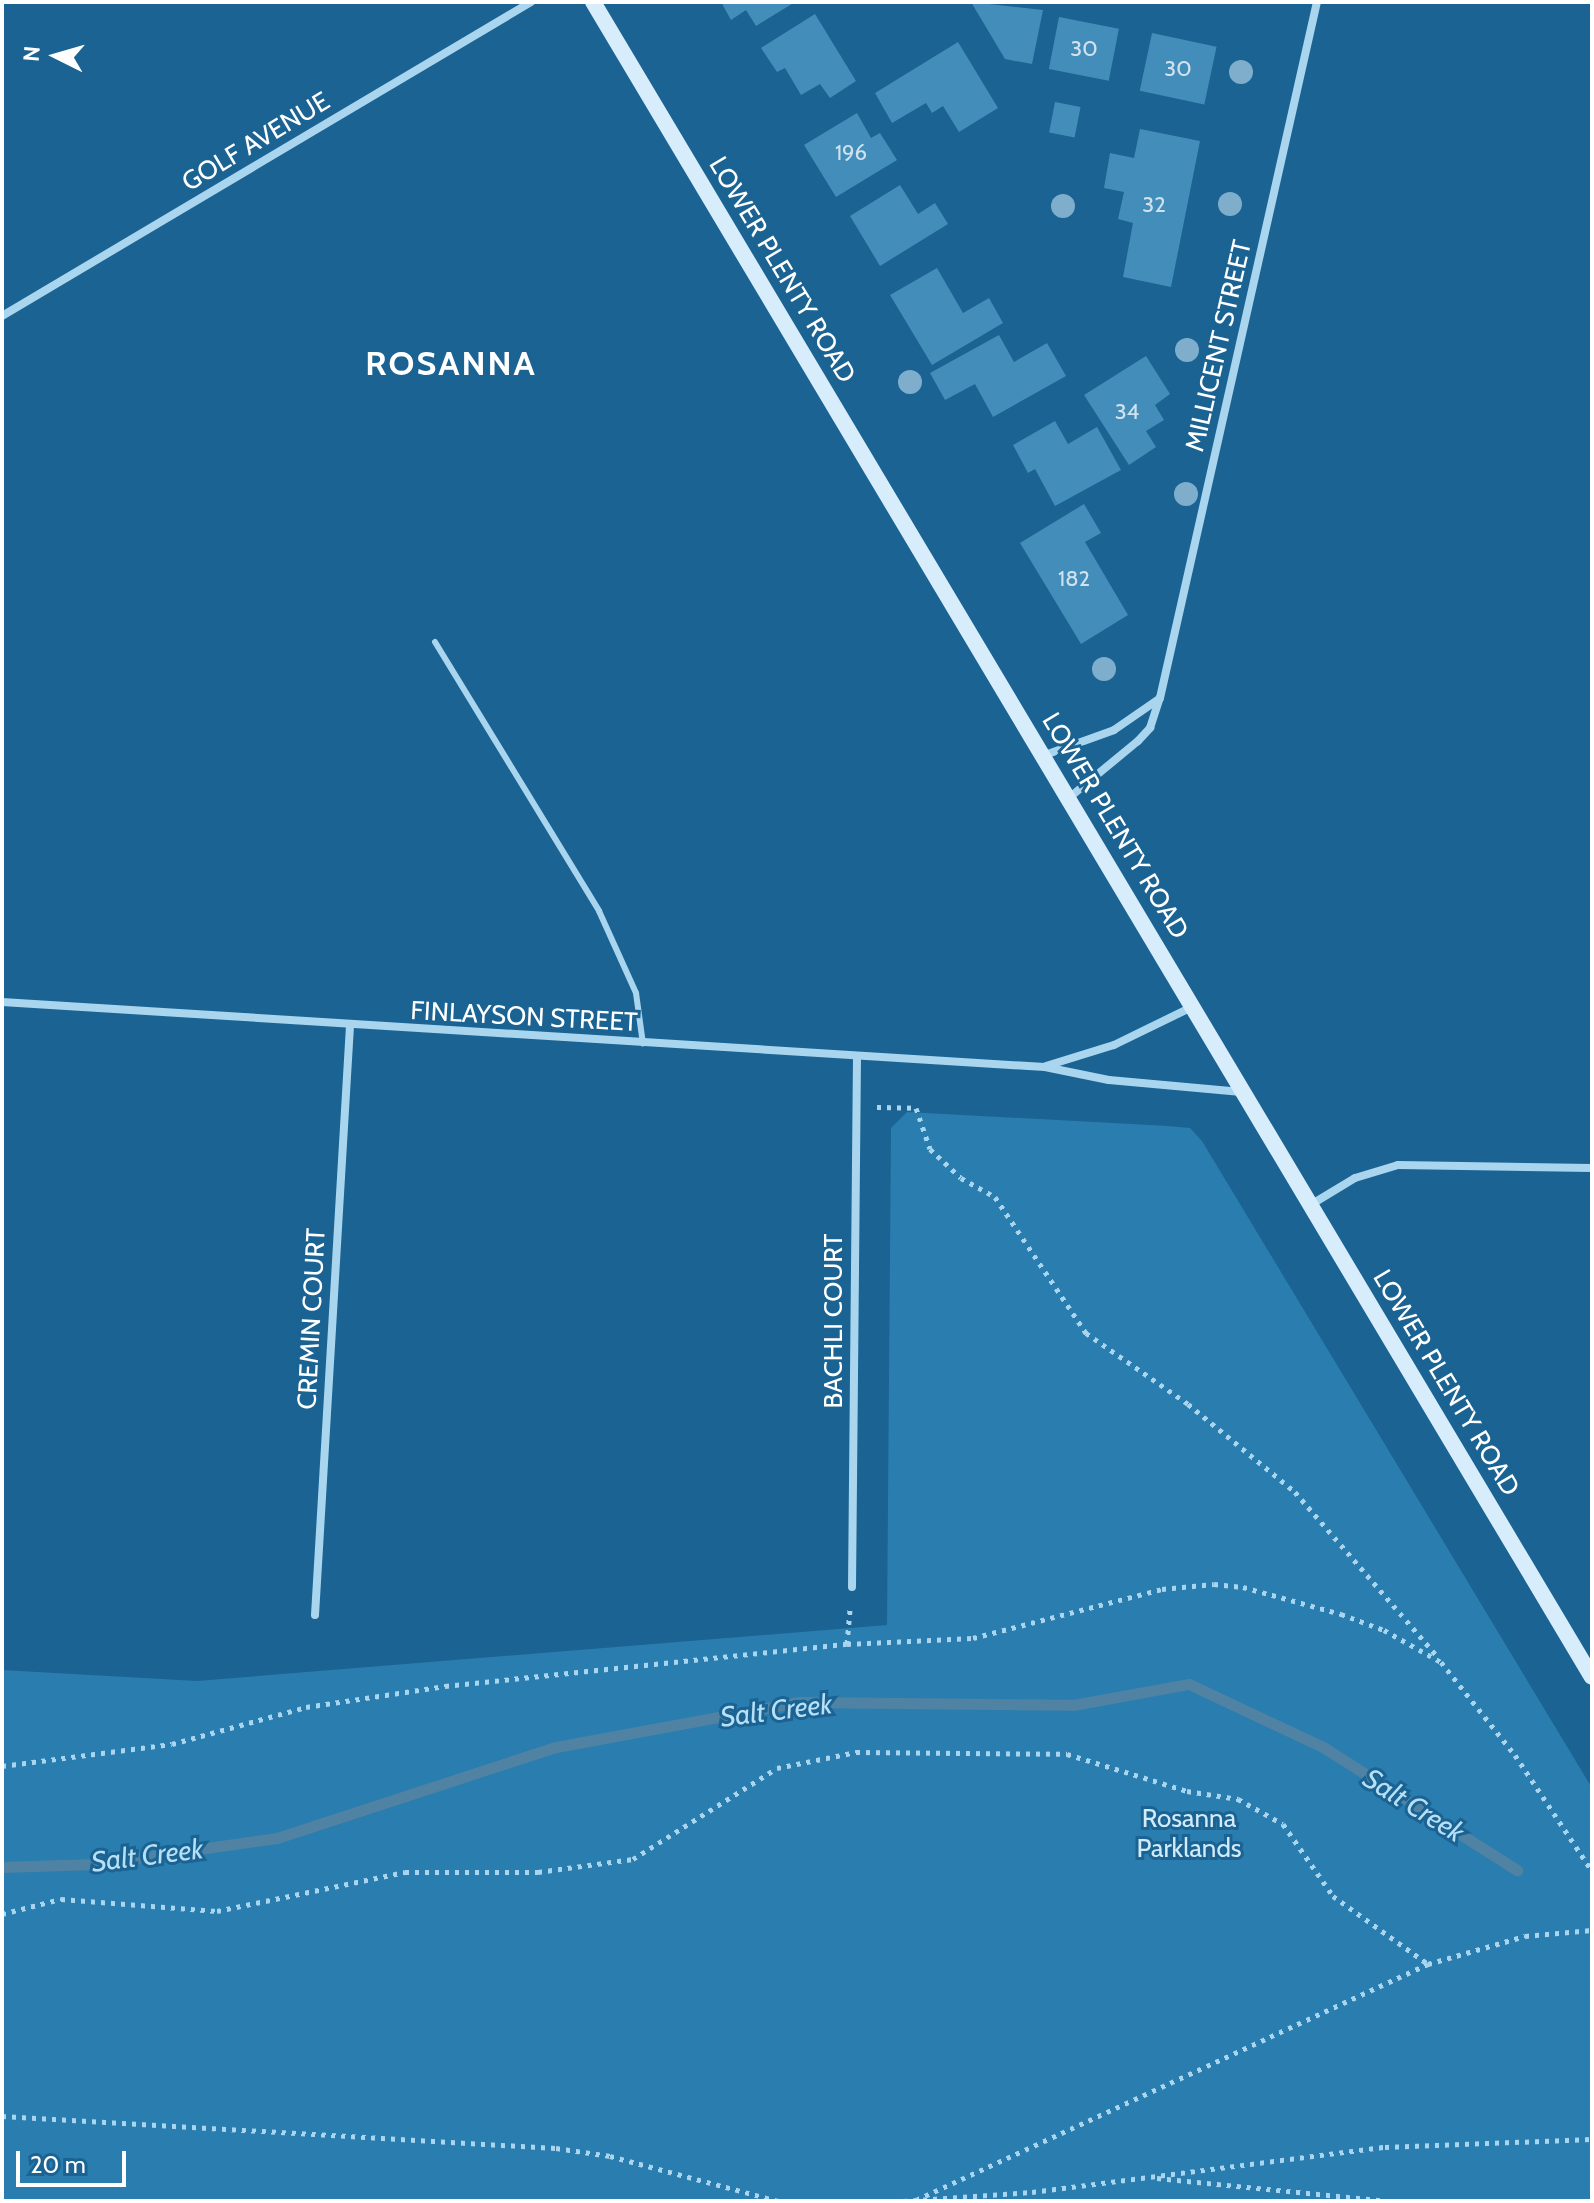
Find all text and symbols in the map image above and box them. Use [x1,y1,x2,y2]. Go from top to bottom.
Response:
north arrow [16,16,96,96]
house number: 30 [1070,36,1098,62]
text: N [17,45,46,63]
house number: 30 [1164,56,1192,82]
street label: GOLF AVENUE [177,86,335,198]
house number: 196 [835,140,867,166]
street label: LOWER PLENTY ROAD [702,151,862,389]
house number: 32 [1142,192,1166,218]
street label: MILLICENT STREET [1179,237,1259,455]
district label: ROSANNA [365,344,537,384]
house number: 34 [1115,399,1139,425]
house number: 182 [1058,566,1090,592]
street label: LOWER PLENTY ROAD [1035,707,1195,945]
street label: FINLAYSON STREET [410,995,638,1039]
street label: CREMIN COURT [292,1228,332,1410]
street label: BACHLI COURT [818,1234,850,1408]
street label: LOWER PLENTY ROAD [1366,1264,1526,1502]
water label: Salt Creek [718,1686,834,1734]
water label: Salt Creek [1357,1761,1471,1849]
park label: Rosanna Parklands [1136,1803,1242,1864]
water label: Salt Creek [89,1831,205,1879]
scale bar [20,2135,130,2185]
text: 20 m [30,2150,86,2179]

